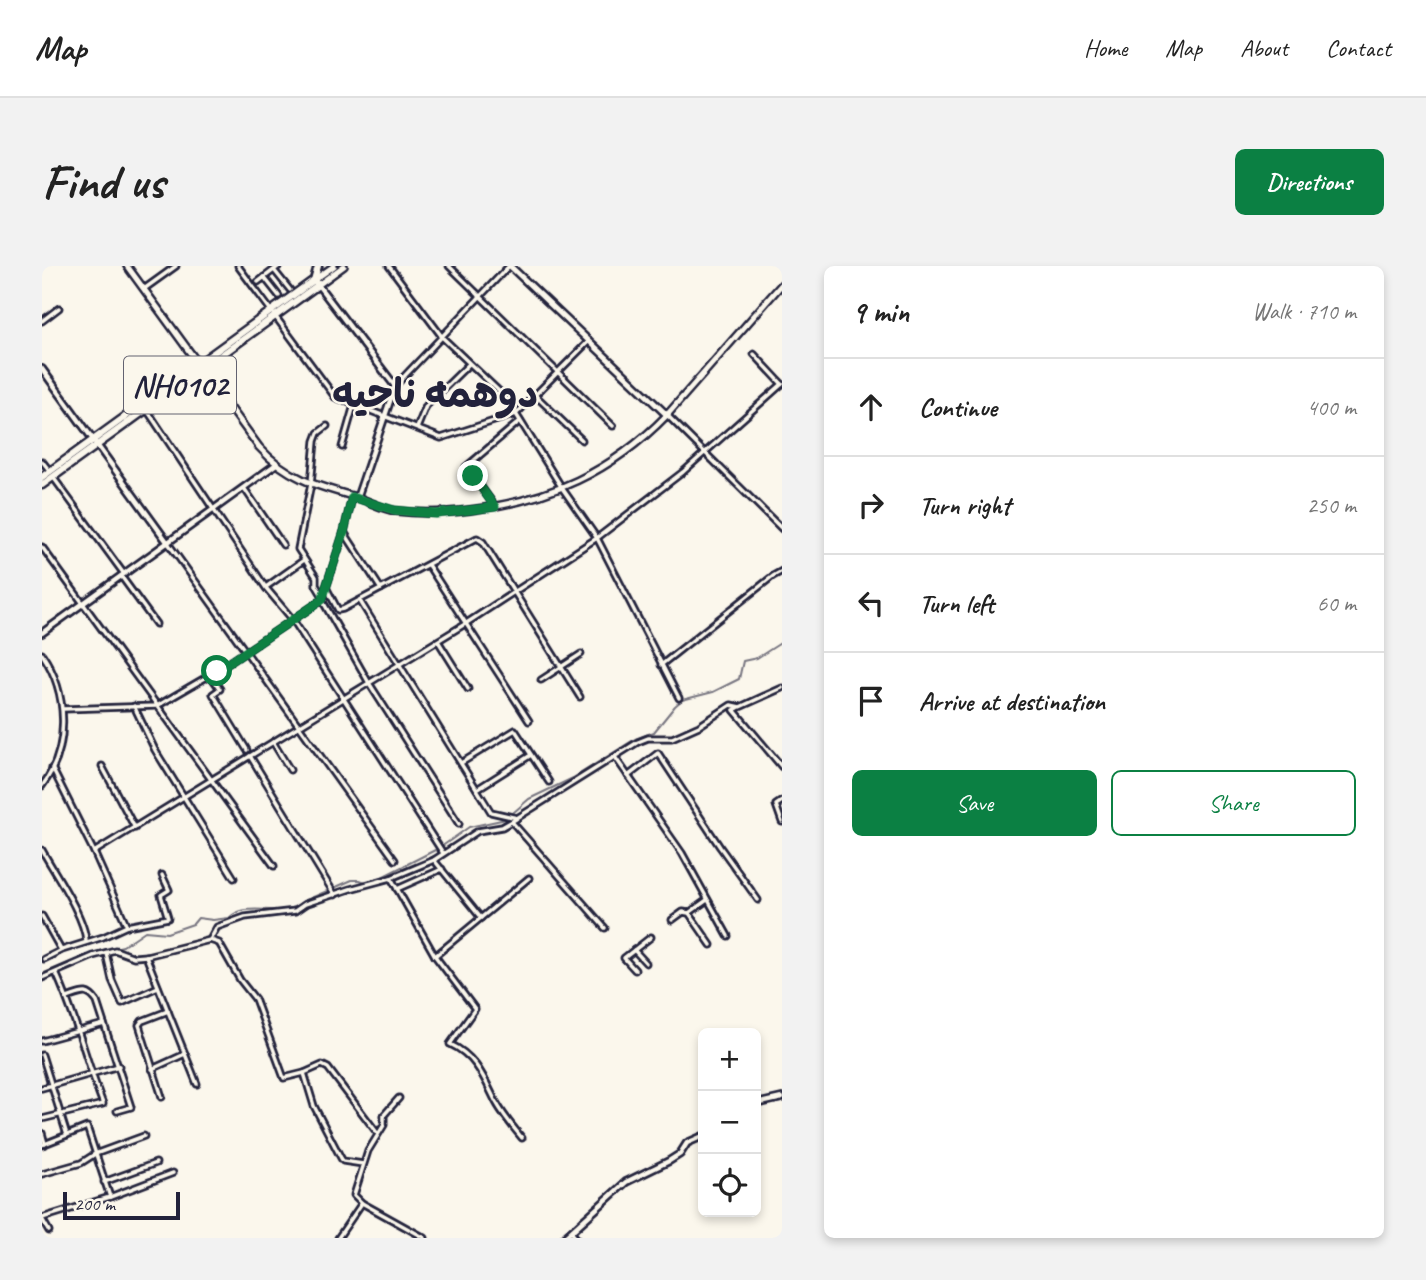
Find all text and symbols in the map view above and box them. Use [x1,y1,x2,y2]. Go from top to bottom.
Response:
text: Map [35,27,86,69]
text: Home [1084,33,1127,63]
text: Map [1165,33,1202,63]
text: About [1240,33,1288,63]
text: Contact [1326,33,1391,63]
button: Directions [1235,149,1384,215]
text: Find us [42,151,164,213]
text: 9 min [852,293,909,331]
text: Walk · 710 m [1252,297,1356,326]
road number: NH0102 [124,356,236,414]
district label: دوهمه ناحیه [332,369,538,419]
icon: ahead [852,388,890,426]
text: Continue [919,391,997,424]
text: 400 m [1307,393,1356,422]
route end [457,460,488,491]
icon: right [852,486,890,524]
text: Turn right [919,489,1010,522]
text: 250 m [1307,491,1356,520]
icon: left [852,584,890,622]
text: Turn left [919,587,994,620]
text: 60 m [1317,589,1356,618]
route start [201,655,232,686]
icon: arrive [852,682,890,720]
text: Arrive at destination [919,685,1105,718]
button: Save [852,770,1097,836]
button: Share [1111,770,1356,836]
map controls [698,1028,761,1217]
button: + [698,1028,761,1091]
button: − [698,1091,761,1154]
button: locate [698,1154,761,1217]
scale bar [63,1189,180,1221]
text: 200 m [74,1192,115,1216]

